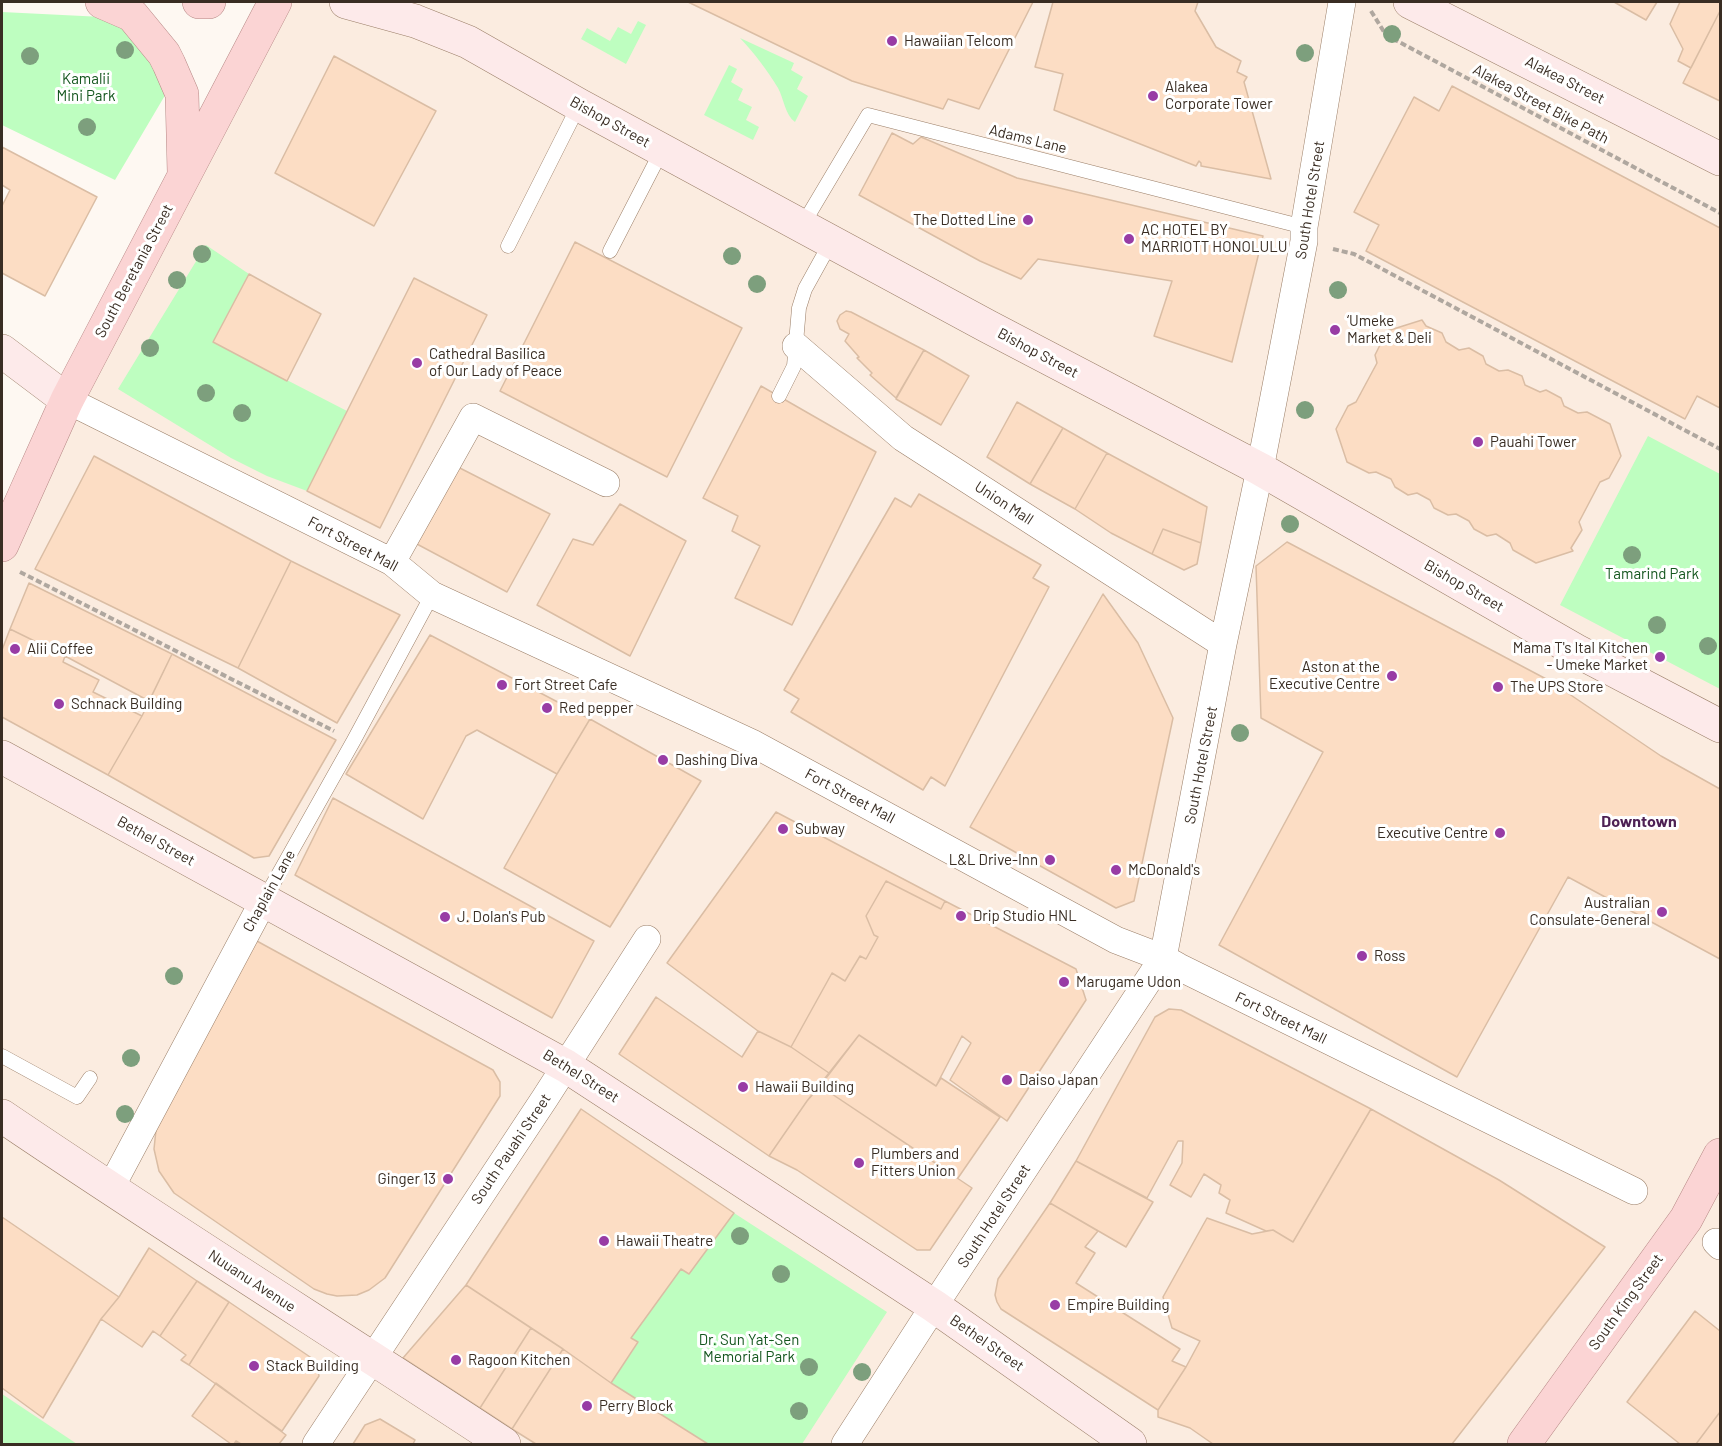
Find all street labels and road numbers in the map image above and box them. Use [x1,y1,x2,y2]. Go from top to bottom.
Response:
street label: Alakea Street [1522,52,1608,108]
street label: Alakea Street Bike Path [1470,61,1612,147]
street label: Bishop Street [567,93,653,151]
street label: Adams Lane [987,121,1069,157]
street label: South Hotel Street [1292,139,1328,261]
street label: South Beretania Street [91,201,177,341]
street label: Bishop Street [995,324,1081,382]
street label: Union Mall [971,477,1037,529]
street label: Fort Street Mall [305,513,401,575]
street label: Bishop Street [1421,556,1507,616]
street label: South Hotel Street [1181,704,1221,826]
street label: Fort Street Mall [802,765,898,827]
street label: Bethel Street [114,812,198,870]
street label: Chaplain Lane [239,847,299,935]
street label: Fort Street Mall [1232,988,1330,1048]
street label: Bethel Street [540,1046,622,1106]
street label: South Pauahi Street [467,1090,555,1208]
street label: South Hotel Street [954,1161,1034,1271]
street label: Nuuanu Avenue [205,1246,299,1316]
street label: South King Street [1585,1250,1667,1354]
street label: Bethel Street [947,1311,1027,1375]

